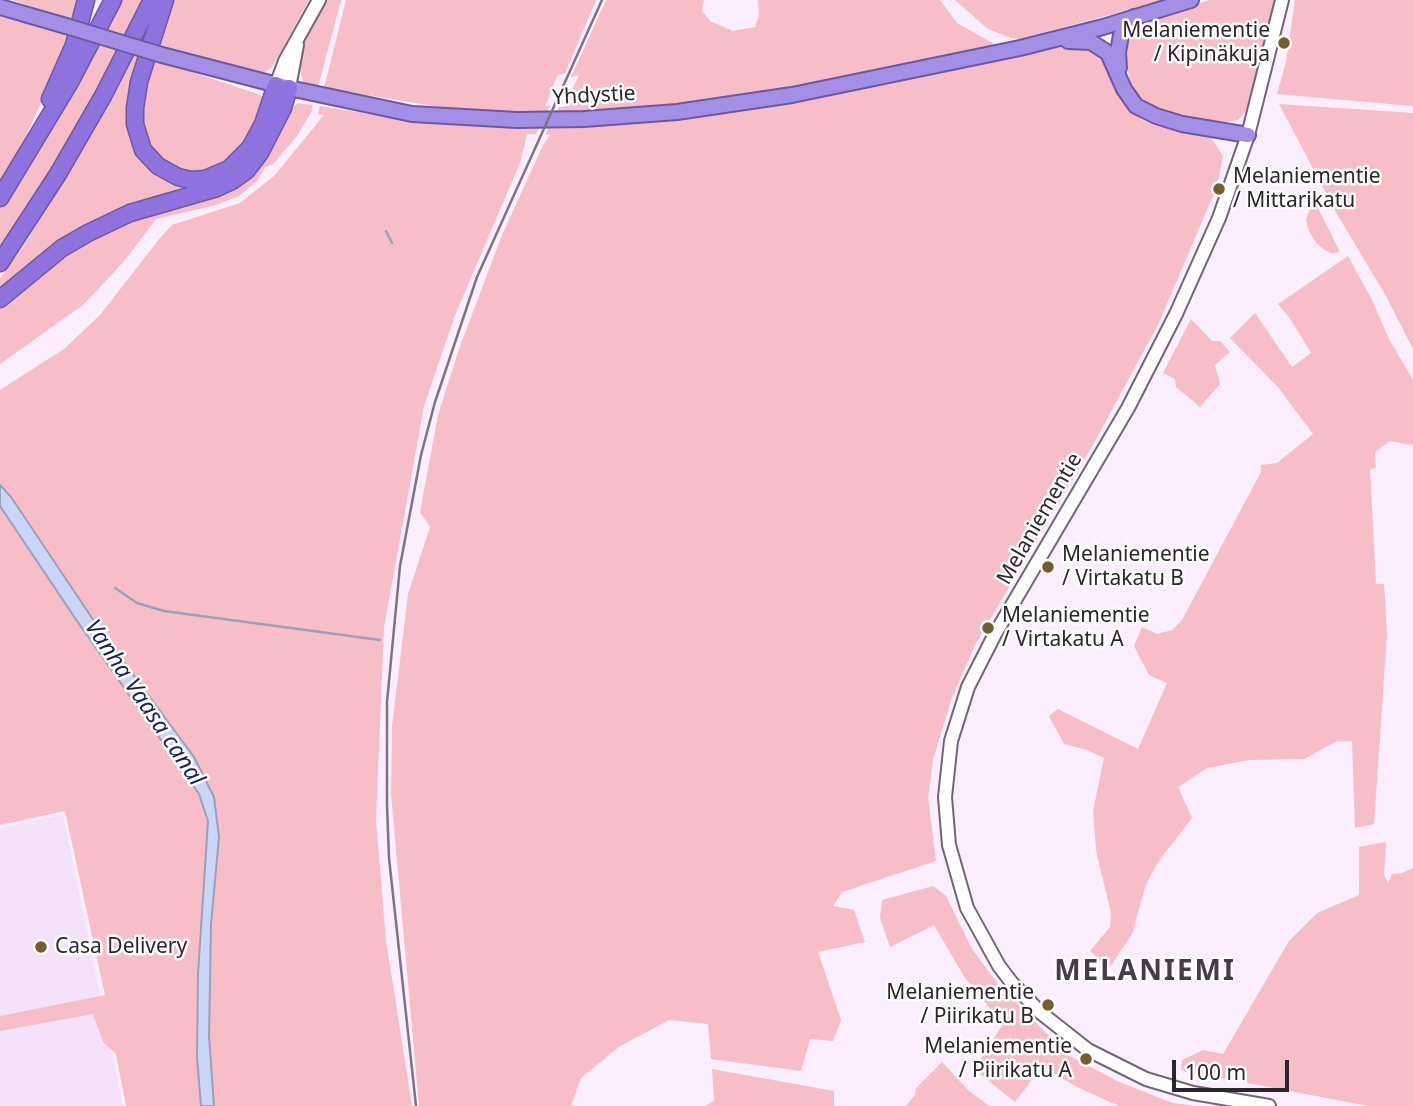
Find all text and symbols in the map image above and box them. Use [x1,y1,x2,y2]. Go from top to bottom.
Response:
place label: Melaniementie / Kipinäkuja [1122,18,1270,68]
marker: Melaniementie / Kipinäkuja [1276,35,1292,51]
street label: Yhdystie [552,81,636,111]
place label: Melaniementie / Mittarikatu [1233,164,1381,214]
marker: Melaniementie / Mittarikatu [1211,181,1227,197]
street label: Melaniementie [992,449,1088,589]
place label: Melaniementie / Virtakatu B [1062,542,1210,592]
marker: Melaniementie / Virtakatu B [1040,559,1056,575]
place label: Melaniementie / Virtakatu A [1002,603,1150,653]
water label: Vanha Vaasa canal [78,615,210,791]
marker: Melaniementie / Virtakatu A [980,620,996,636]
place label: Casa Delivery [55,934,187,960]
marker: Casa Delivery [33,939,49,955]
district label: MELANIEMI [1055,955,1235,989]
place label: Melaniementie / Piirikatu B [886,980,1034,1030]
marker: Melaniementie / Piirikatu B [1040,997,1056,1013]
place label: Melaniementie / Piirikatu A [924,1034,1072,1084]
scale bar [1175,1046,1292,1090]
marker: Melaniementie / Piirikatu A [1078,1051,1094,1067]
text: 100 m [1185,1058,1246,1086]

